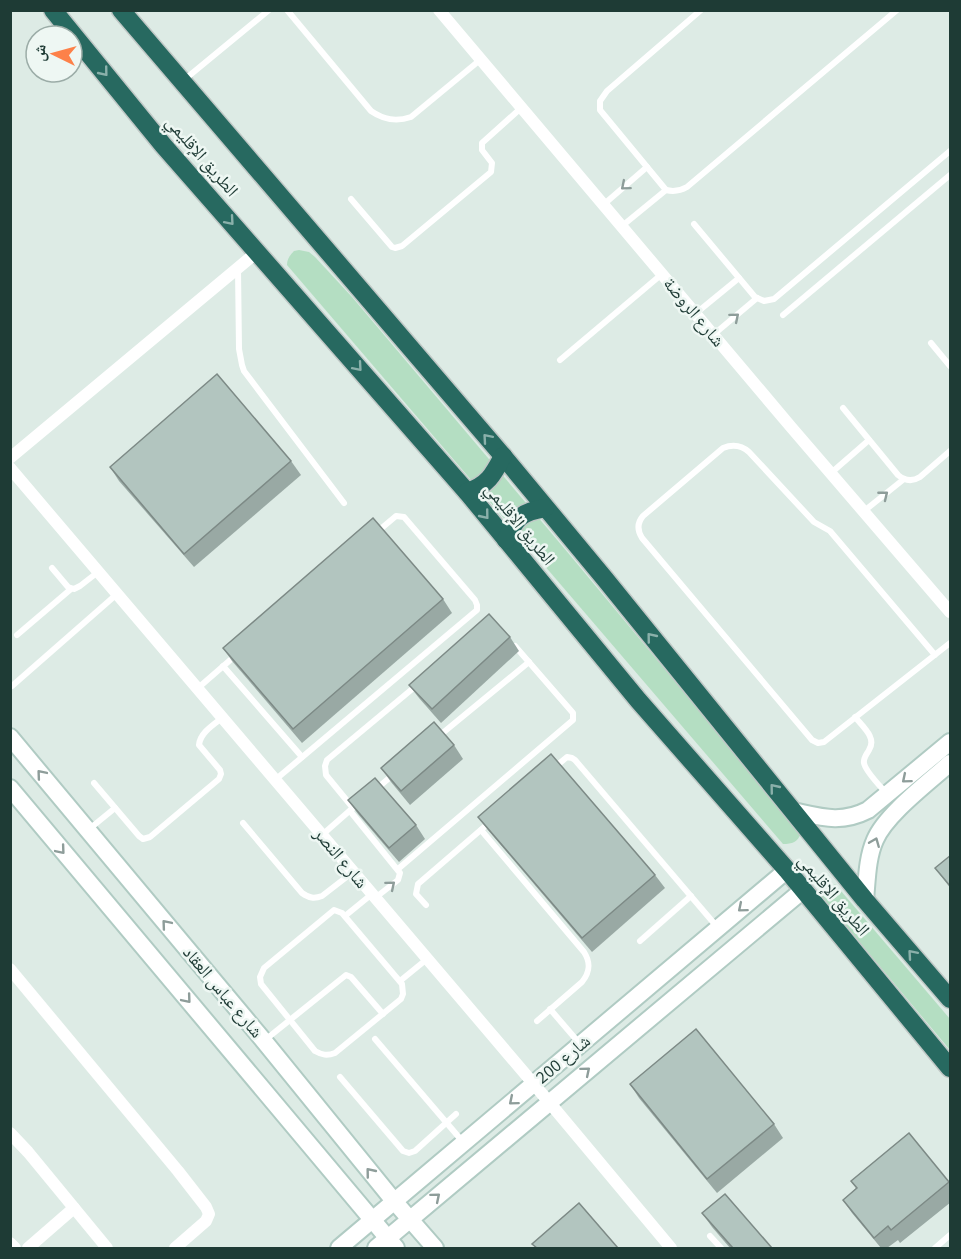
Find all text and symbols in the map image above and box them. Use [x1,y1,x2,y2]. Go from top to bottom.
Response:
north arrow [24,24,84,84]
text: ش [28,43,52,62]
one-way arrow [96,65,107,76]
street label: الطريق الإقليمي [158,110,244,203]
one-way arrow [621,179,632,190]
one-way arrow [223,214,234,225]
street label: شارع الروضة [657,272,730,352]
one-way arrow [728,313,739,324]
one-way arrow [351,360,362,371]
one-way arrow [483,434,494,445]
street label: الطريق الإقليمي [477,478,561,572]
one-way arrow [877,492,888,503]
one-way arrow [478,508,489,519]
one-way arrow [648,633,659,644]
one-way arrow [38,770,49,781]
one-way arrow [902,772,913,783]
one-way arrow [771,784,782,795]
street label: شارع النصر [307,822,373,894]
one-way arrow [868,838,880,849]
one-way arrow [54,843,65,854]
street label: الطريق الإقليمي [791,849,875,943]
one-way arrow [384,882,395,893]
one-way arrow [738,900,749,911]
one-way arrow [162,920,173,931]
street label: شارع عباس العقاد [177,941,269,1044]
one-way arrow [908,950,919,961]
one-way arrow [180,992,191,1003]
street label: شارع 200 [531,1029,596,1090]
one-way arrow [579,1068,590,1079]
one-way arrow [509,1094,520,1105]
one-way arrow [366,1168,377,1179]
one-way arrow [429,1193,440,1204]

